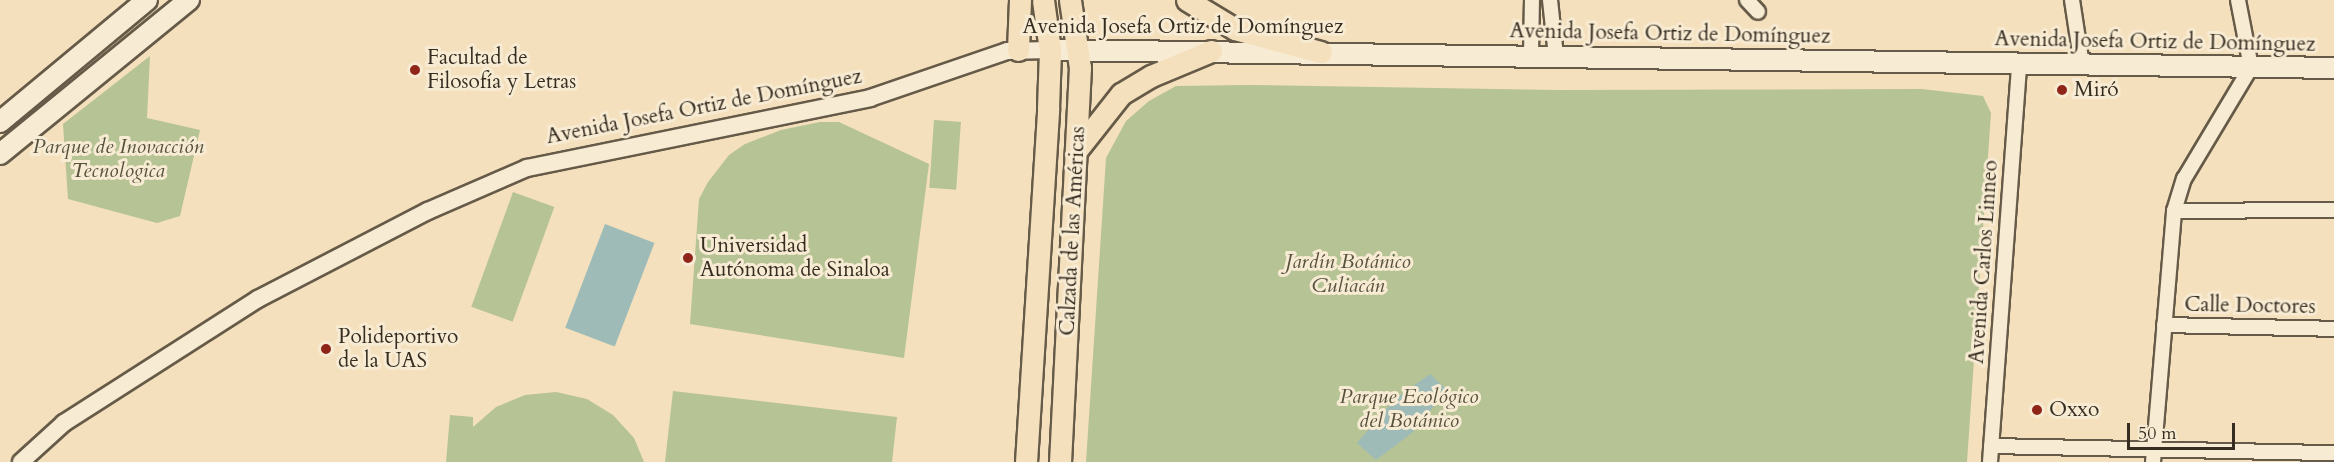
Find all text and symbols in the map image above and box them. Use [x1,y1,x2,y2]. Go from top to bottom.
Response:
street label: Avenida Josefa Ortiz de Domínguez [1023,14,1343,40]
street label: Avenida Josefa Ortiz de Domínguez [1509,19,1831,49]
street label: Avenida Josefa Ortiz de Domínguez [1994,27,2316,57]
place label: Facultad de Filosofía y Letras [427,45,576,95]
marker: Facultad de Filosofía y Letras [408,63,422,77]
street label: Avenida Josefa Ortiz de Domínguez [544,64,864,150]
place label: Miró [2074,77,2119,103]
marker: Miró [2055,83,2069,97]
street label: Calzada de las Américas [1055,126,1091,336]
park label: Parque de Inovacción Tecnologica [32,134,204,184]
street label: Avenida Carlos Linneo [1964,159,2004,365]
place label: Universidad Autónoma de Sinaloa [700,233,890,283]
park label: Jardín Botánico Culiacán [1285,249,1411,299]
marker: Universidad Autónoma de Sinaloa [681,251,695,265]
street label: Calle Doctores [2184,292,2316,320]
place label: Polideportivo de la UAS [338,324,458,374]
marker: Polideportivo de la UAS [319,342,333,356]
park label: Parque Ecológico del Botánico [1339,384,1479,434]
place label: Oxxo [2049,397,2099,423]
marker: Oxxo [2030,403,2044,417]
scale bar [2130,411,2238,449]
text: 50 m [2138,421,2177,446]

